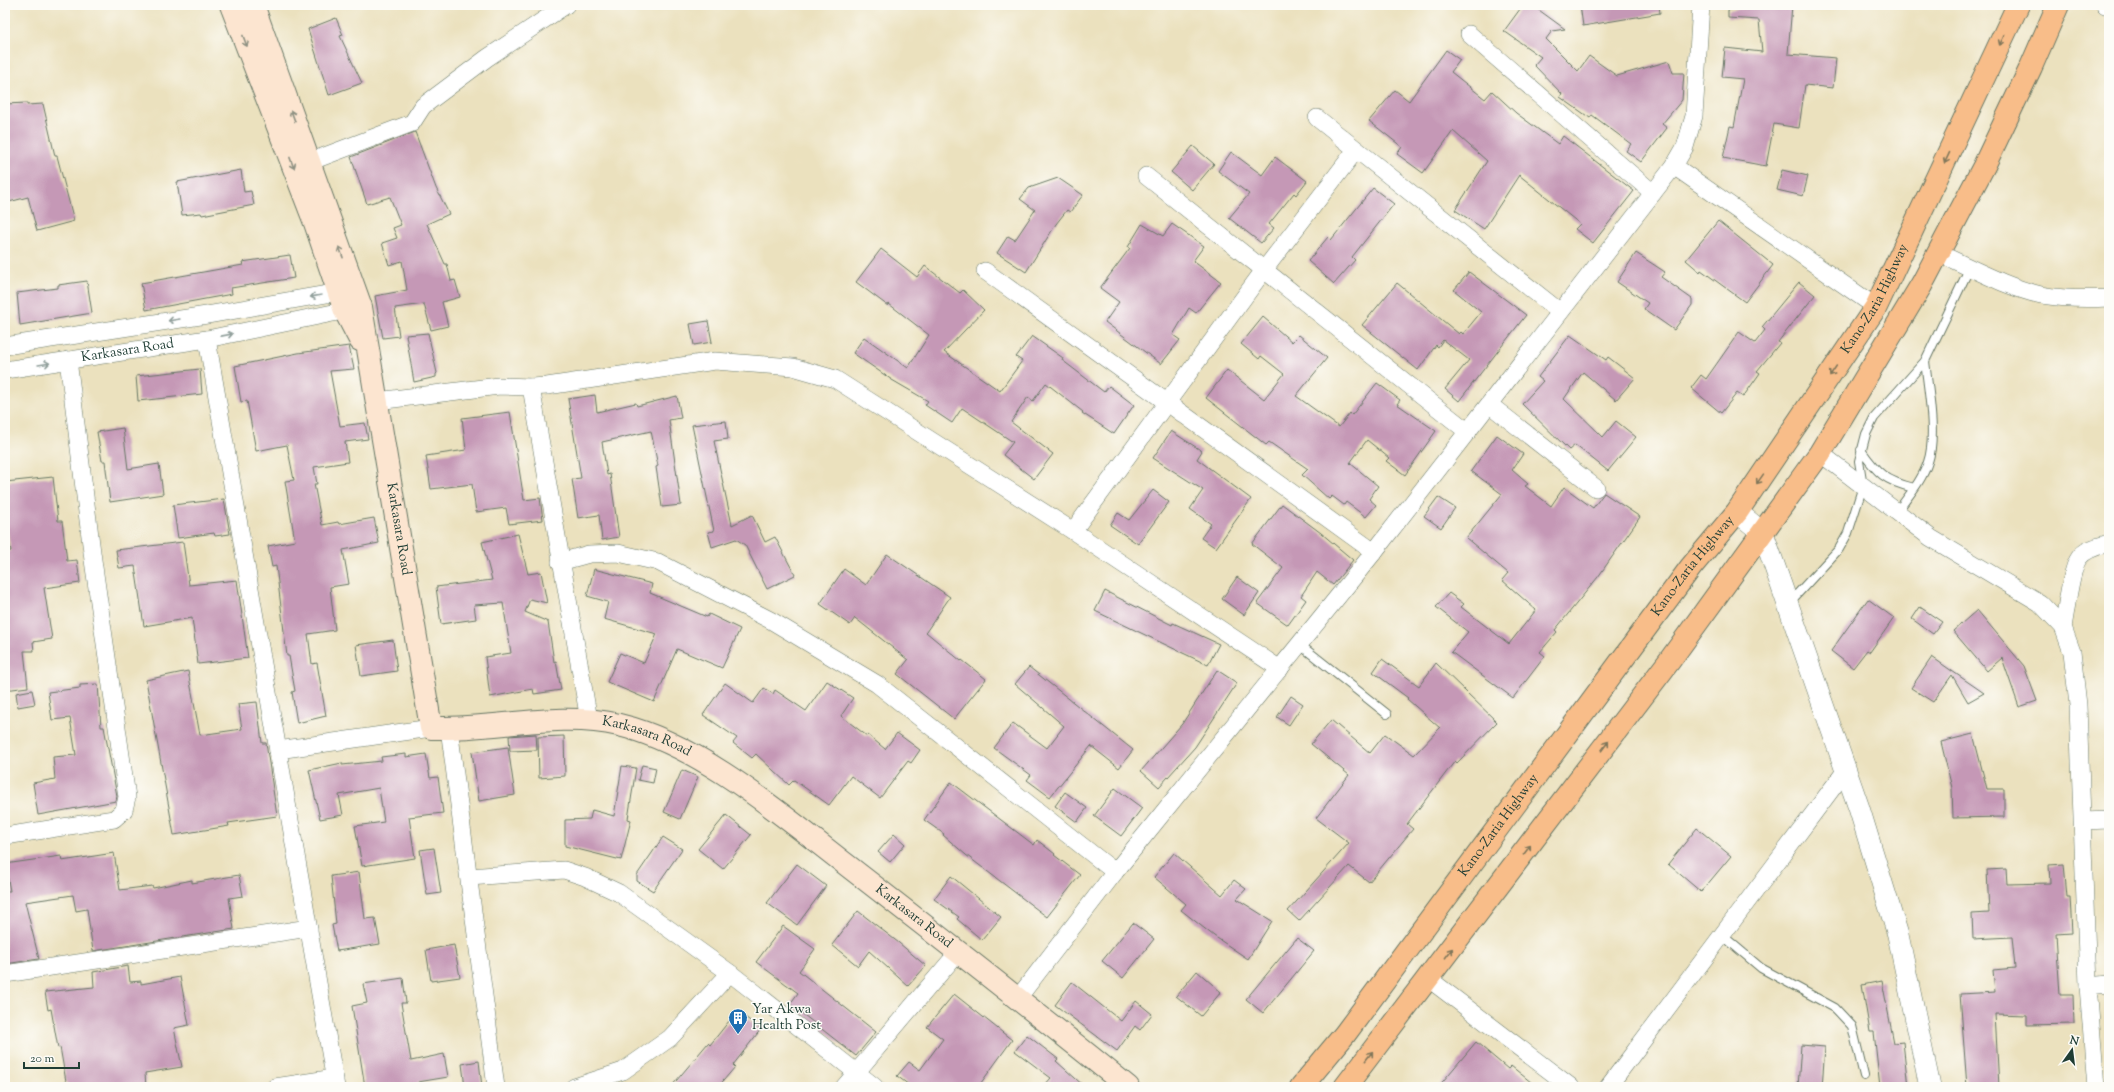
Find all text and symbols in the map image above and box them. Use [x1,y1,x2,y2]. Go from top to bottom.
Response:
one-way arrow [1997,34,2005,46]
one-way arrow [242,35,250,47]
one-way arrow [289,110,296,123]
one-way arrow [1943,152,1950,164]
one-way arrow [288,156,296,168]
street label: Kano-Zaria Highway [1837,241,1914,358]
one-way arrow [337,246,345,258]
one-way arrow [310,292,323,300]
one-way arrow [168,316,181,324]
one-way arrow [220,330,233,338]
street label: Karkasara Road [80,334,175,368]
one-way arrow [37,360,50,368]
one-way arrow [1829,366,1837,377]
one-way arrow [1756,473,1764,484]
street label: Karkasara Road [380,481,416,577]
street label: Kano-Zaria Highway [1647,512,1740,621]
street label: Karkasara Road [601,712,695,762]
one-way arrow [1601,741,1610,752]
street label: Kano-Zaria Highway [1454,770,1544,881]
one-way arrow [1523,844,1531,855]
street label: Karkasara Road [870,880,957,954]
one-way arrow [1444,948,1453,959]
place label: Yar Akwa Health Post [752,1000,821,1036]
building icon: Yar Akwa Health Post [727,1007,749,1035]
north arrow [2052,1030,2092,1070]
text: N [2067,1032,2081,1050]
scale bar [24,1044,79,1070]
text: 20 m [30,1050,55,1068]
one-way arrow [1365,1051,1373,1062]

